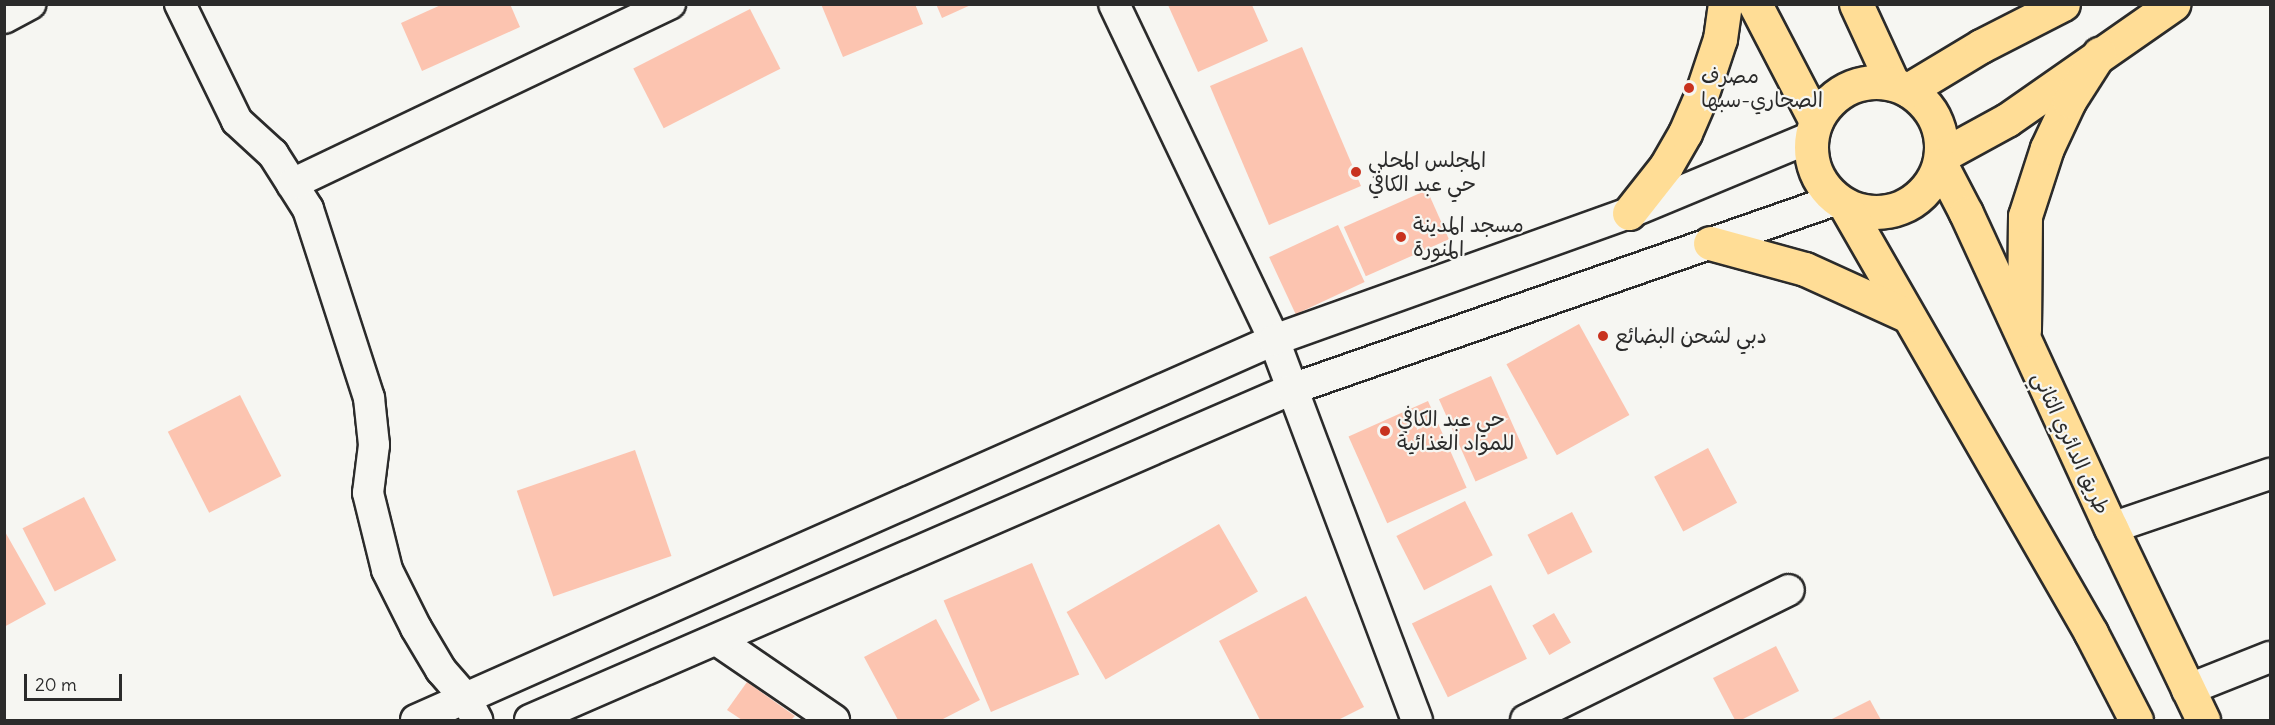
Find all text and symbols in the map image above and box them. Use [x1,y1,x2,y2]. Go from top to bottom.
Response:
place label: مصرف الصحاري-سبها [1701,63,1823,113]
marker: مصرف الصحاري-سبها [1682,81,1696,95]
place label: المجلس المحلي حي عبد الكافي [1368,147,1486,197]
marker: المجلس المحلي حي عبد الكافي [1349,165,1363,179]
place label: مسجد المدينة المنورة [1413,212,1524,262]
marker: مسجد المدينة المنورة [1394,230,1408,244]
place label: دبي لشحن البضائع [1615,323,1767,349]
marker: دبي لشحن البضائع [1596,329,1610,343]
street label: طريق الدائري الثاني [2027,368,2115,518]
place label: حي عبد الكافي للمواد الغذائية [1397,406,1514,456]
marker: حي عبد الكافي للمواد الغذائية [1378,424,1392,438]
scale bar [27,662,124,700]
text: 20 m [35,673,77,696]

